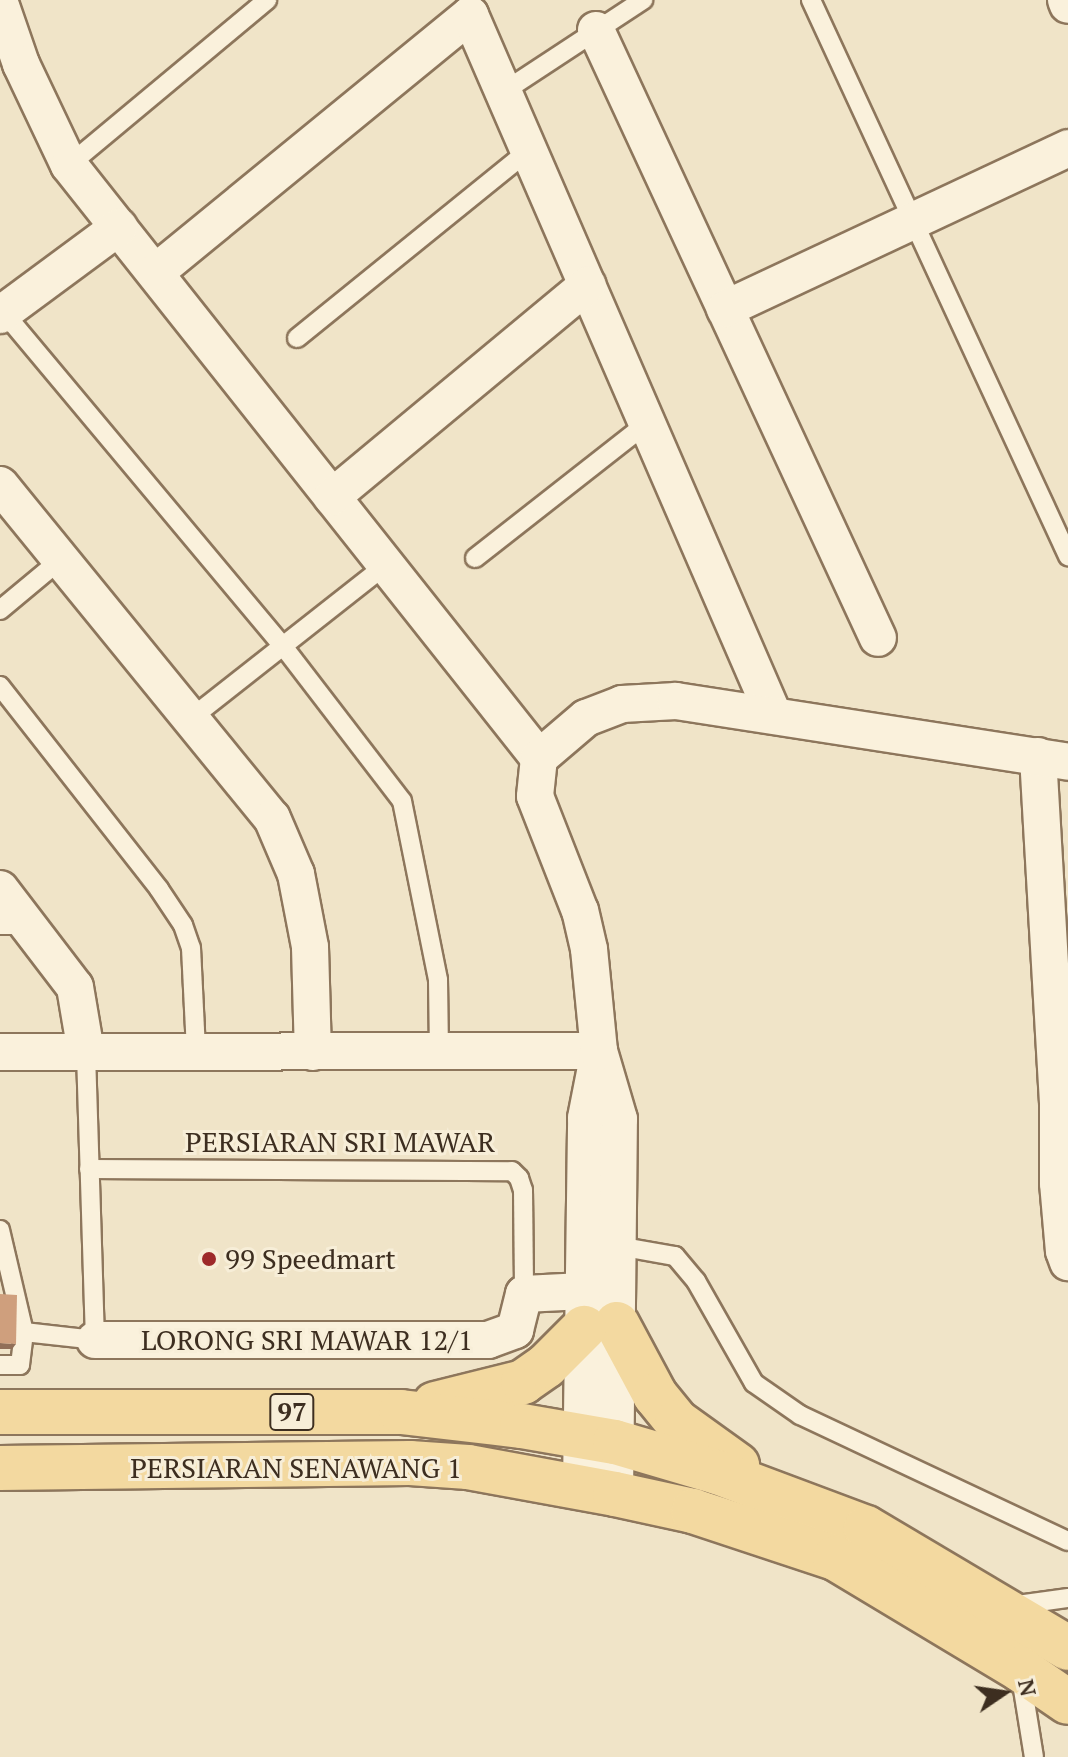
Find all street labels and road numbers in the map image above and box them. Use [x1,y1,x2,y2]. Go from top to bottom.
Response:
street label: PERSIARAN SRI MAWAR [185,1125,495,1159]
street label: LORONG SRI MAWAR 12/1 [141,1323,473,1357]
road number: 97 [268,1390,316,1434]
street label: PERSIARAN SENAWANG 1 [130,1451,462,1485]

